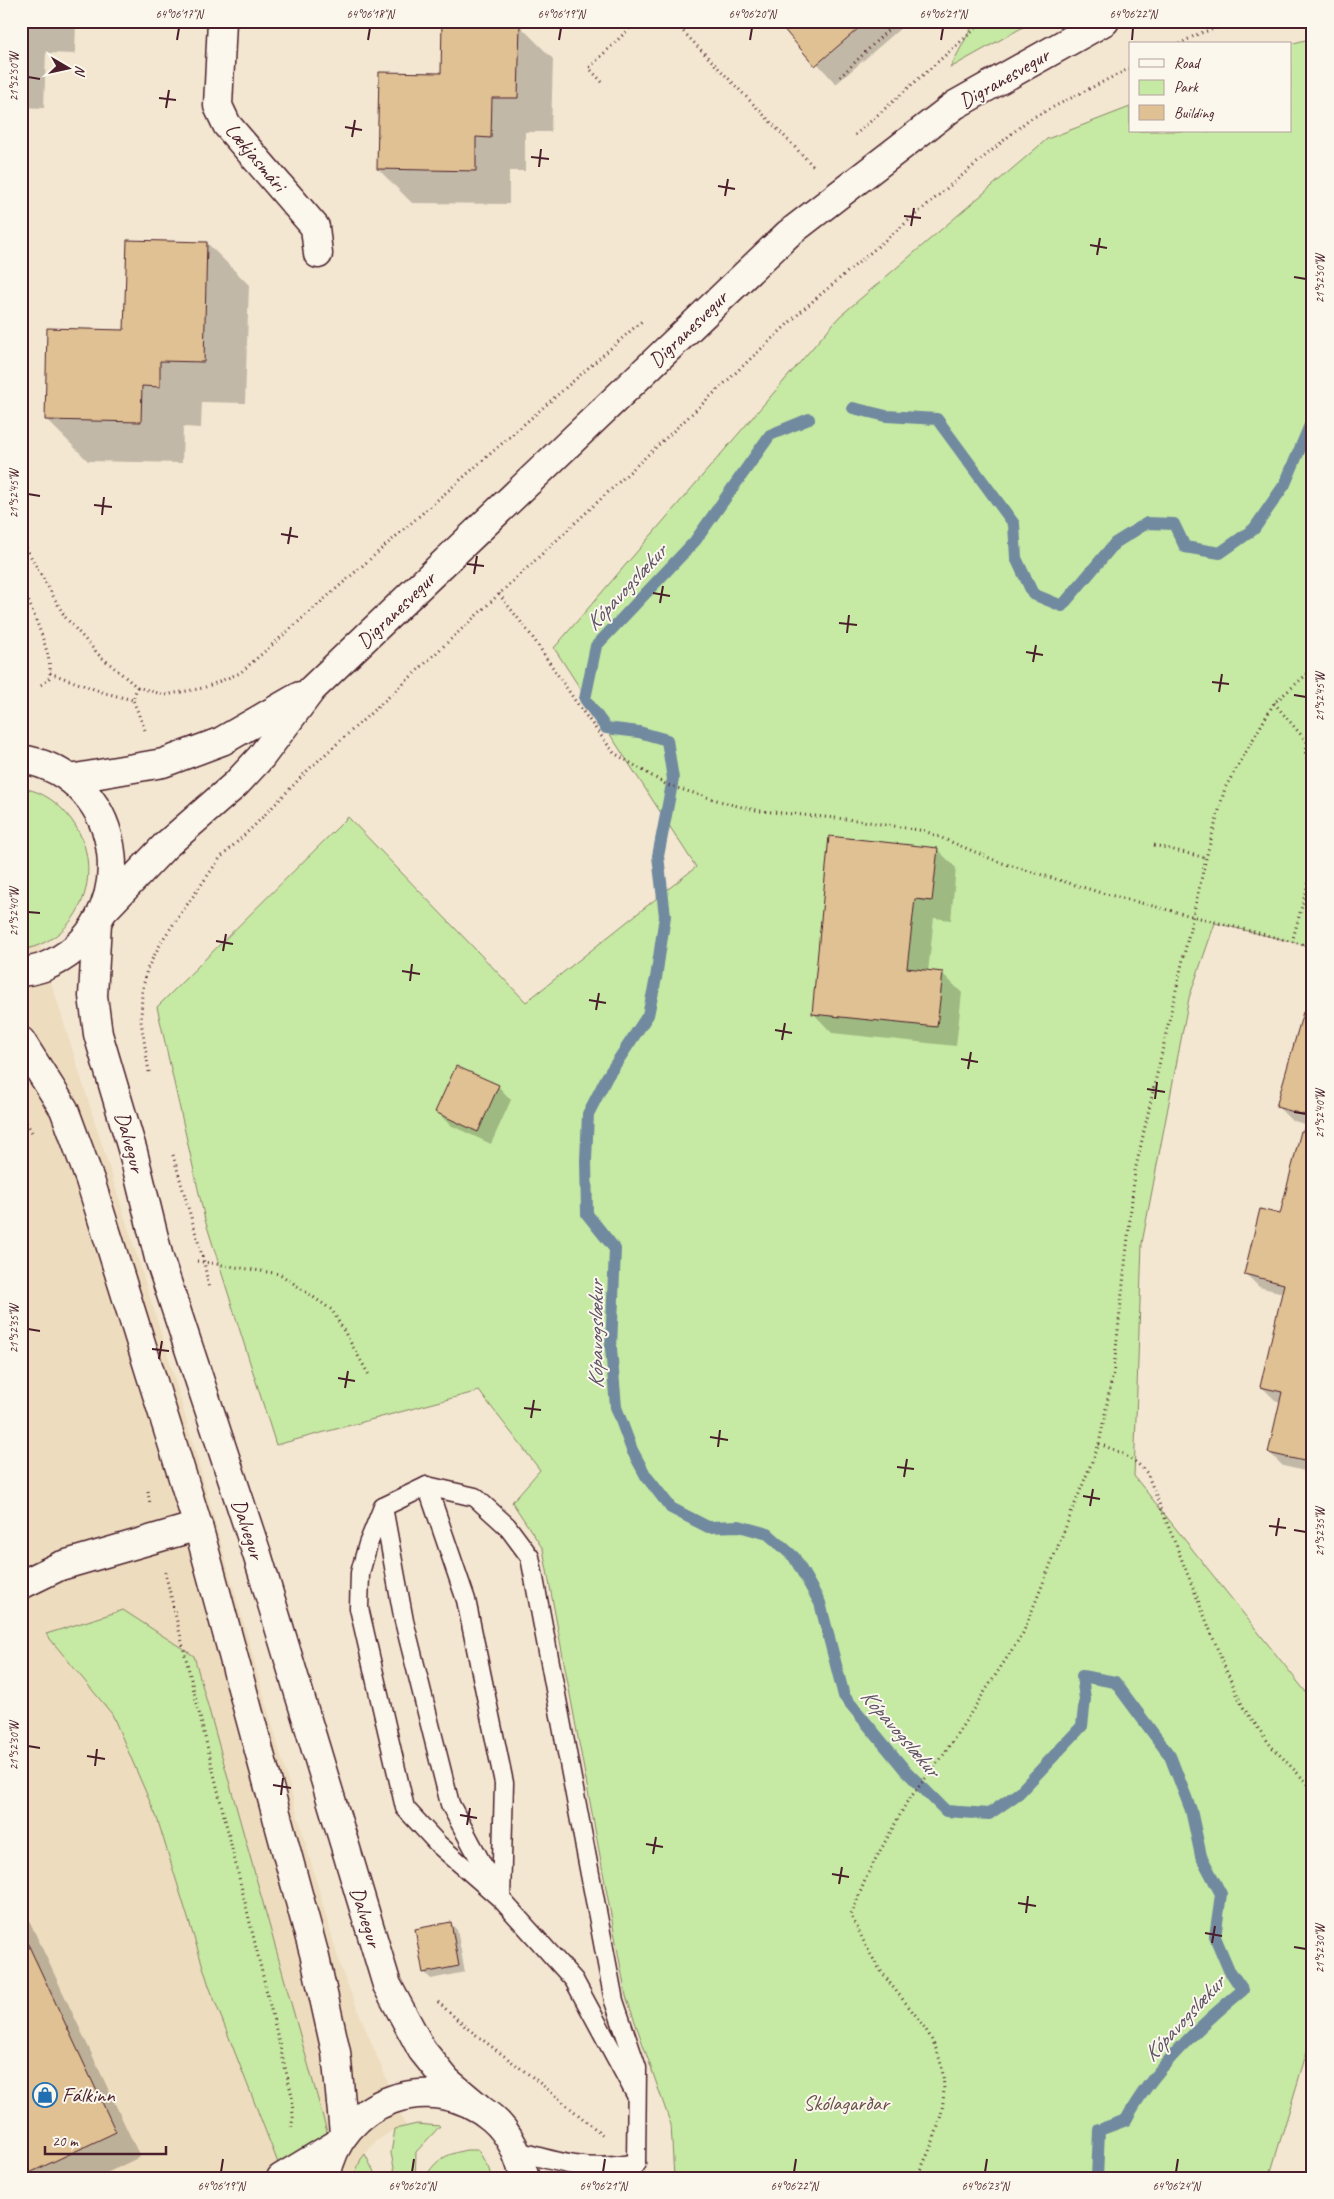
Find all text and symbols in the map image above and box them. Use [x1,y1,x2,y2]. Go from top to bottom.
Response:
text: 64°06'17"N [155,6,204,22]
text: 64°06'18"N [346,6,395,22]
text: 64°06'19"N [537,6,586,22]
text: 64°06'20"N [728,6,777,22]
text: 64°06'21"N [919,6,968,22]
text: 64°06'22"N [1109,6,1158,22]
street label: Digranesvegur [954,41,1056,114]
north arrow [42,42,92,92]
legend [1129,42,1292,132]
text: 21°52'50"W [6,50,22,101]
text: Road [1174,54,1201,73]
text: N [71,64,89,78]
text: Park [1174,78,1199,97]
text: Building [1174,104,1214,123]
street label: Lækjasmári [220,117,294,199]
text: 21°52'50"W [1312,252,1328,303]
street label: Digranesvegur [643,283,735,373]
text: 21°52'45"W [6,467,22,518]
water label: Kópavogslækur [579,537,675,637]
street label: Digranesvegur [351,564,443,654]
text: 21°52'45"W [1312,670,1328,721]
text: 21°52'40"W [6,885,22,936]
text: 21°52'40"W [1312,1087,1328,1138]
street label: Dalvegur [109,1109,151,1177]
water label: Kópavogslækur [582,1278,610,1389]
text: 21°52'35"W [6,1302,22,1353]
street label: Dalvegur [226,1496,271,1565]
text: 21°52'35"W [1312,1505,1328,1556]
water label: Kópavogslækur [854,1683,948,1785]
text: 21°52'30"W [6,1719,22,1770]
street label: Dalvegur [345,1884,388,1952]
text: 21°52'30"W [1312,1922,1328,1973]
water label: Kópavogslækur [1137,1968,1233,2068]
shop icon: Fálkinn [32,2082,58,2108]
place label: Fálkinn [62,2082,115,2108]
park label: Skólagarðar [803,2090,891,2116]
scale bar [45,2124,166,2156]
text: 20 m [52,2132,79,2151]
text: 64°06'19"N [197,2178,246,2194]
text: 64°06'20"N [388,2178,437,2194]
text: 64°06'21"N [579,2178,628,2194]
text: 64°06'22"N [770,2178,819,2194]
text: 64°06'23"N [961,2178,1010,2194]
text: 64°06'24"N [1152,2178,1201,2194]

